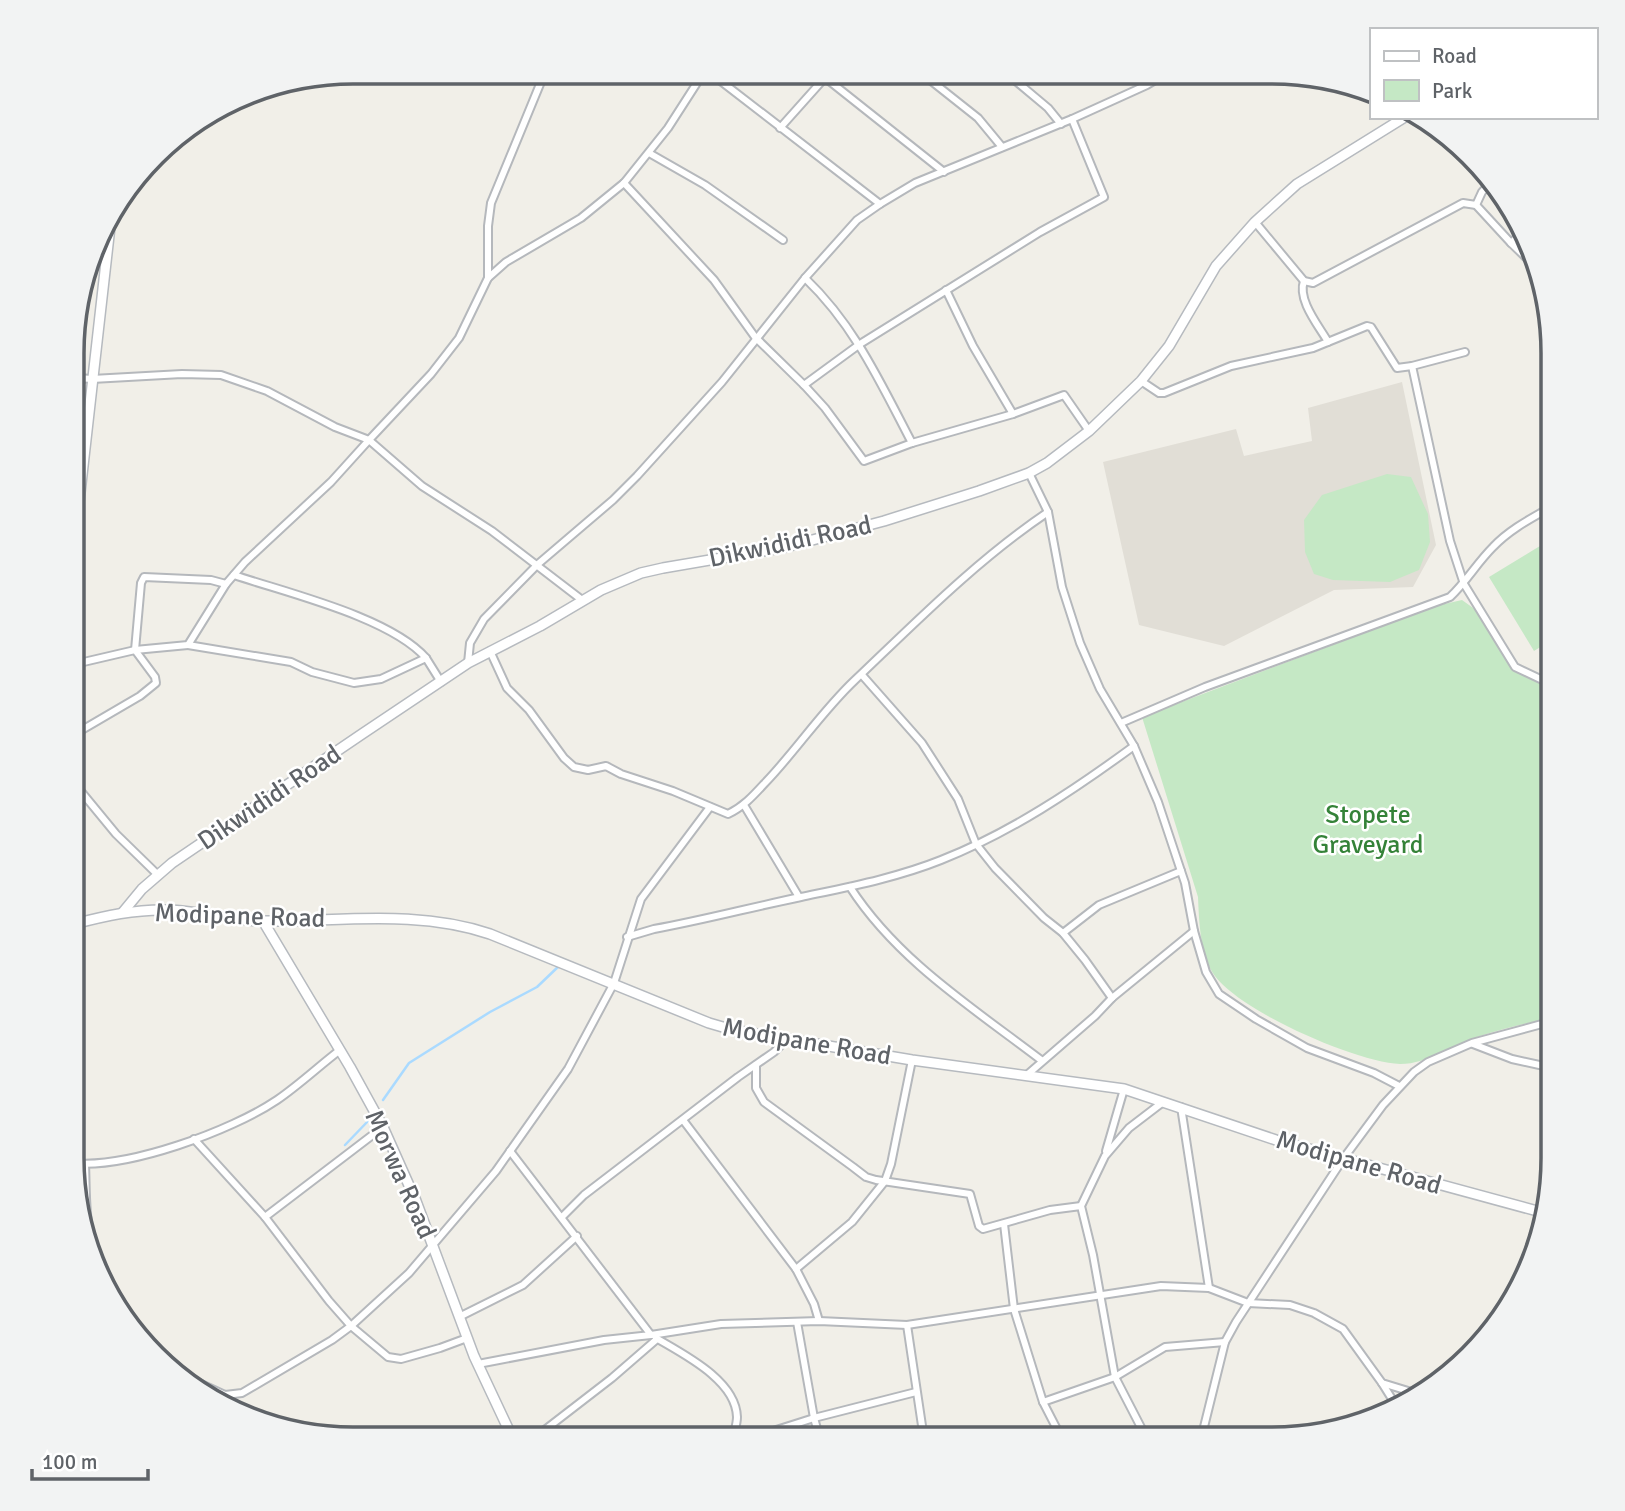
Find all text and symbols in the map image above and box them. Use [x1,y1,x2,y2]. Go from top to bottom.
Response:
legend [1370,28,1597,119]
text: Road [1432,43,1477,69]
text: Park [1432,78,1473,104]
street label: Dikwididi Road [706,509,875,575]
street label: Dikwididi Road [192,738,347,857]
park label: Stopete Graveyard [1312,799,1424,861]
street label: Modipane Road [154,897,326,935]
street label: Modipane Road [720,1011,894,1073]
street label: Morwa Road [357,1105,443,1244]
street label: Modipane Road [1272,1124,1445,1202]
scale bar [32,1438,147,1482]
text: 100 m [42,1449,97,1475]

